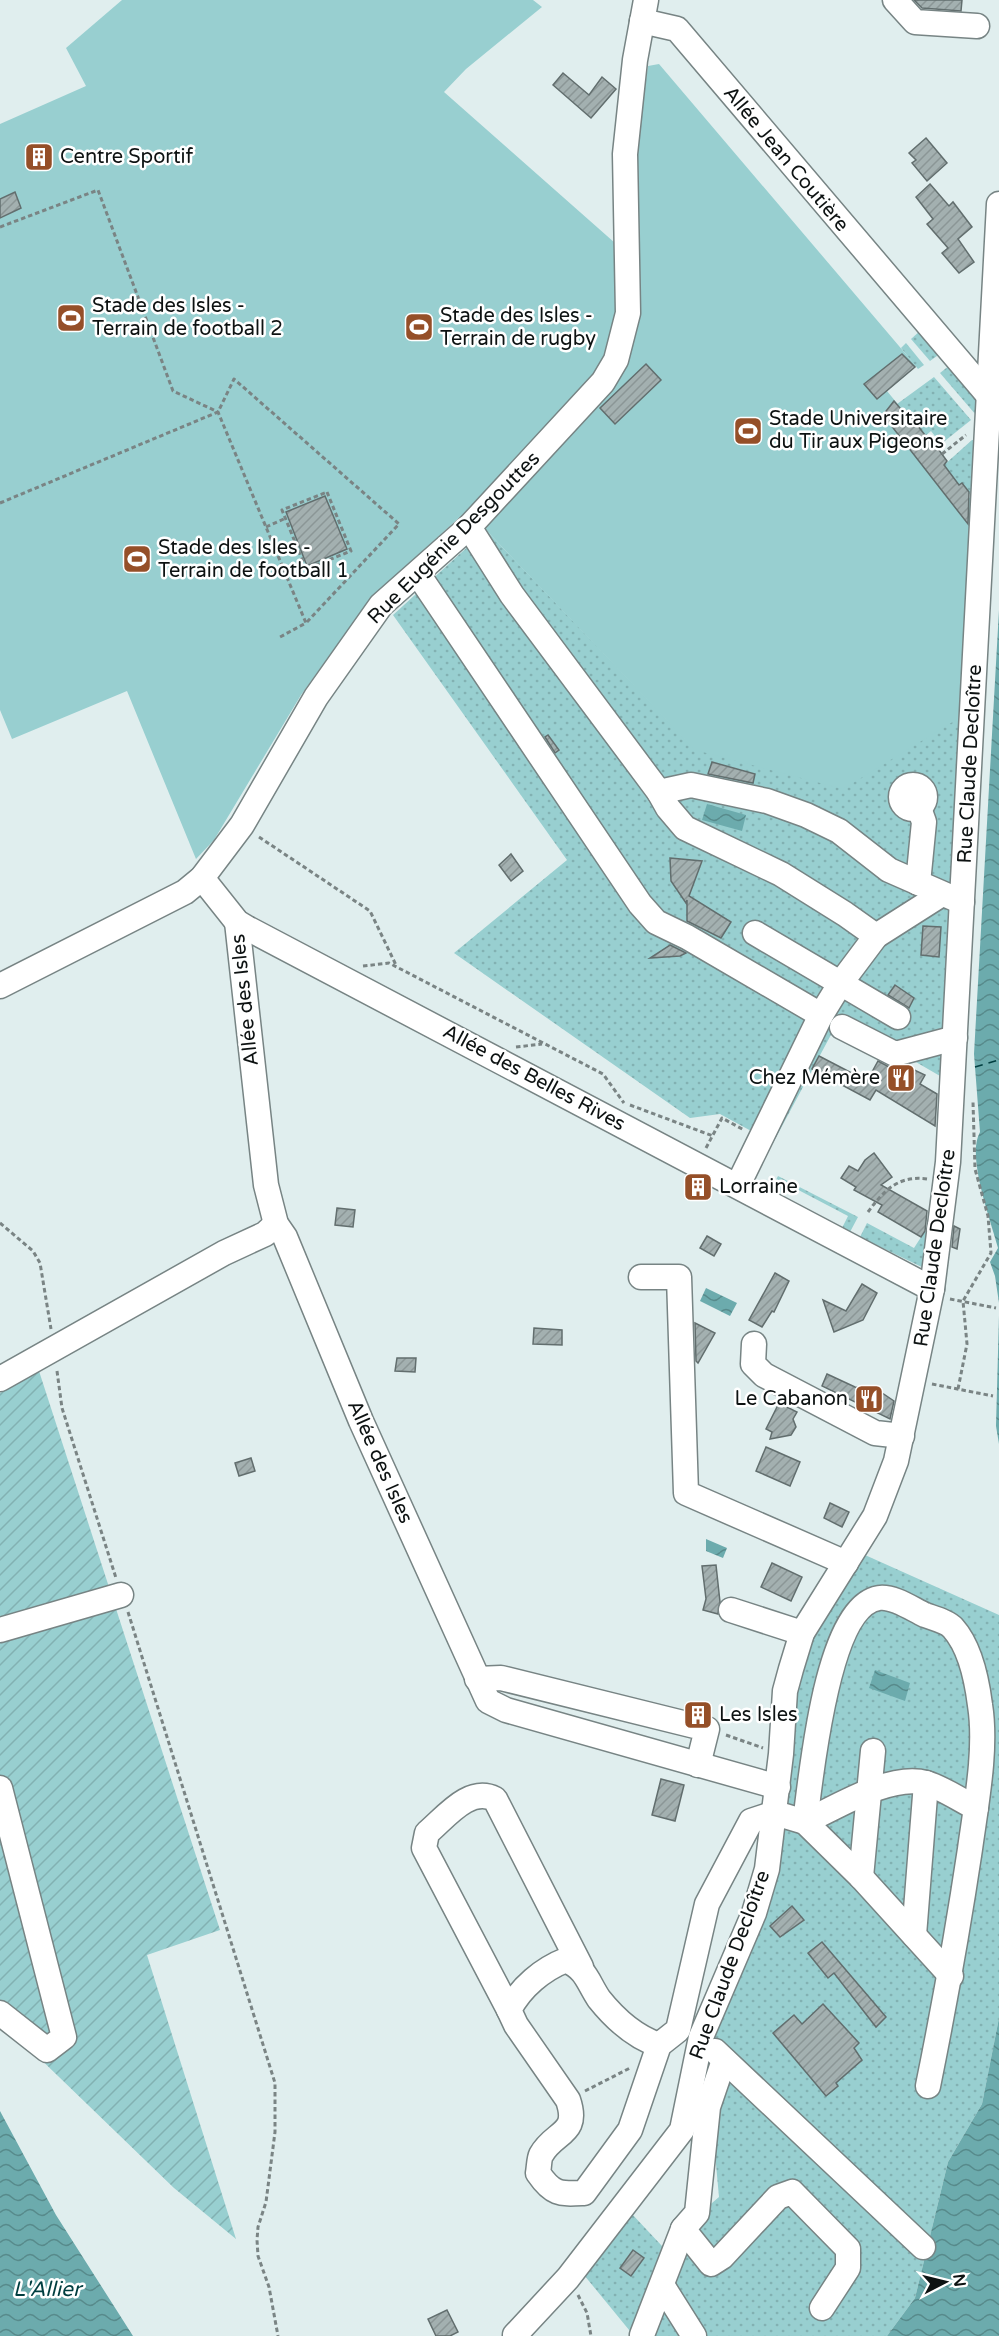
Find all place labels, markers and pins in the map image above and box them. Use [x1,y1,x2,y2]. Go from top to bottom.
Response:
building icon: Centre Sportif [23,141,55,173]
place label: Centre Sportif [60,145,194,169]
place label: Stade des Isles - Terrain de football 2 [92,294,283,341]
sports icon: Stade des Isles - Terrain de football 2 [55,302,87,334]
place label: Stade des Isles - Terrain de rugby [440,304,596,351]
sports icon: Stade des Isles - Terrain de rugby [403,311,435,343]
place label: Stade Universitaire du Tir aux Pigeons [769,407,947,454]
sports icon: Stade Universitaire du Tir aux Pigeons [732,415,764,447]
place label: Stade des Isles - Terrain de football 1 [158,536,349,583]
sports icon: Stade des Isles - Terrain de football 1 [121,543,153,575]
restaurant icon: Chez Mémère [885,1062,917,1094]
place label: Chez Mémère [749,1066,880,1090]
building icon: Lorraine [682,1171,714,1203]
place label: Lorraine [719,1175,798,1199]
restaurant icon: Le Cabanon [853,1383,885,1415]
place label: Le Cabanon [734,1387,848,1411]
building icon: Les Isles [682,1699,714,1731]
place label: Les Isles [719,1703,798,1727]

